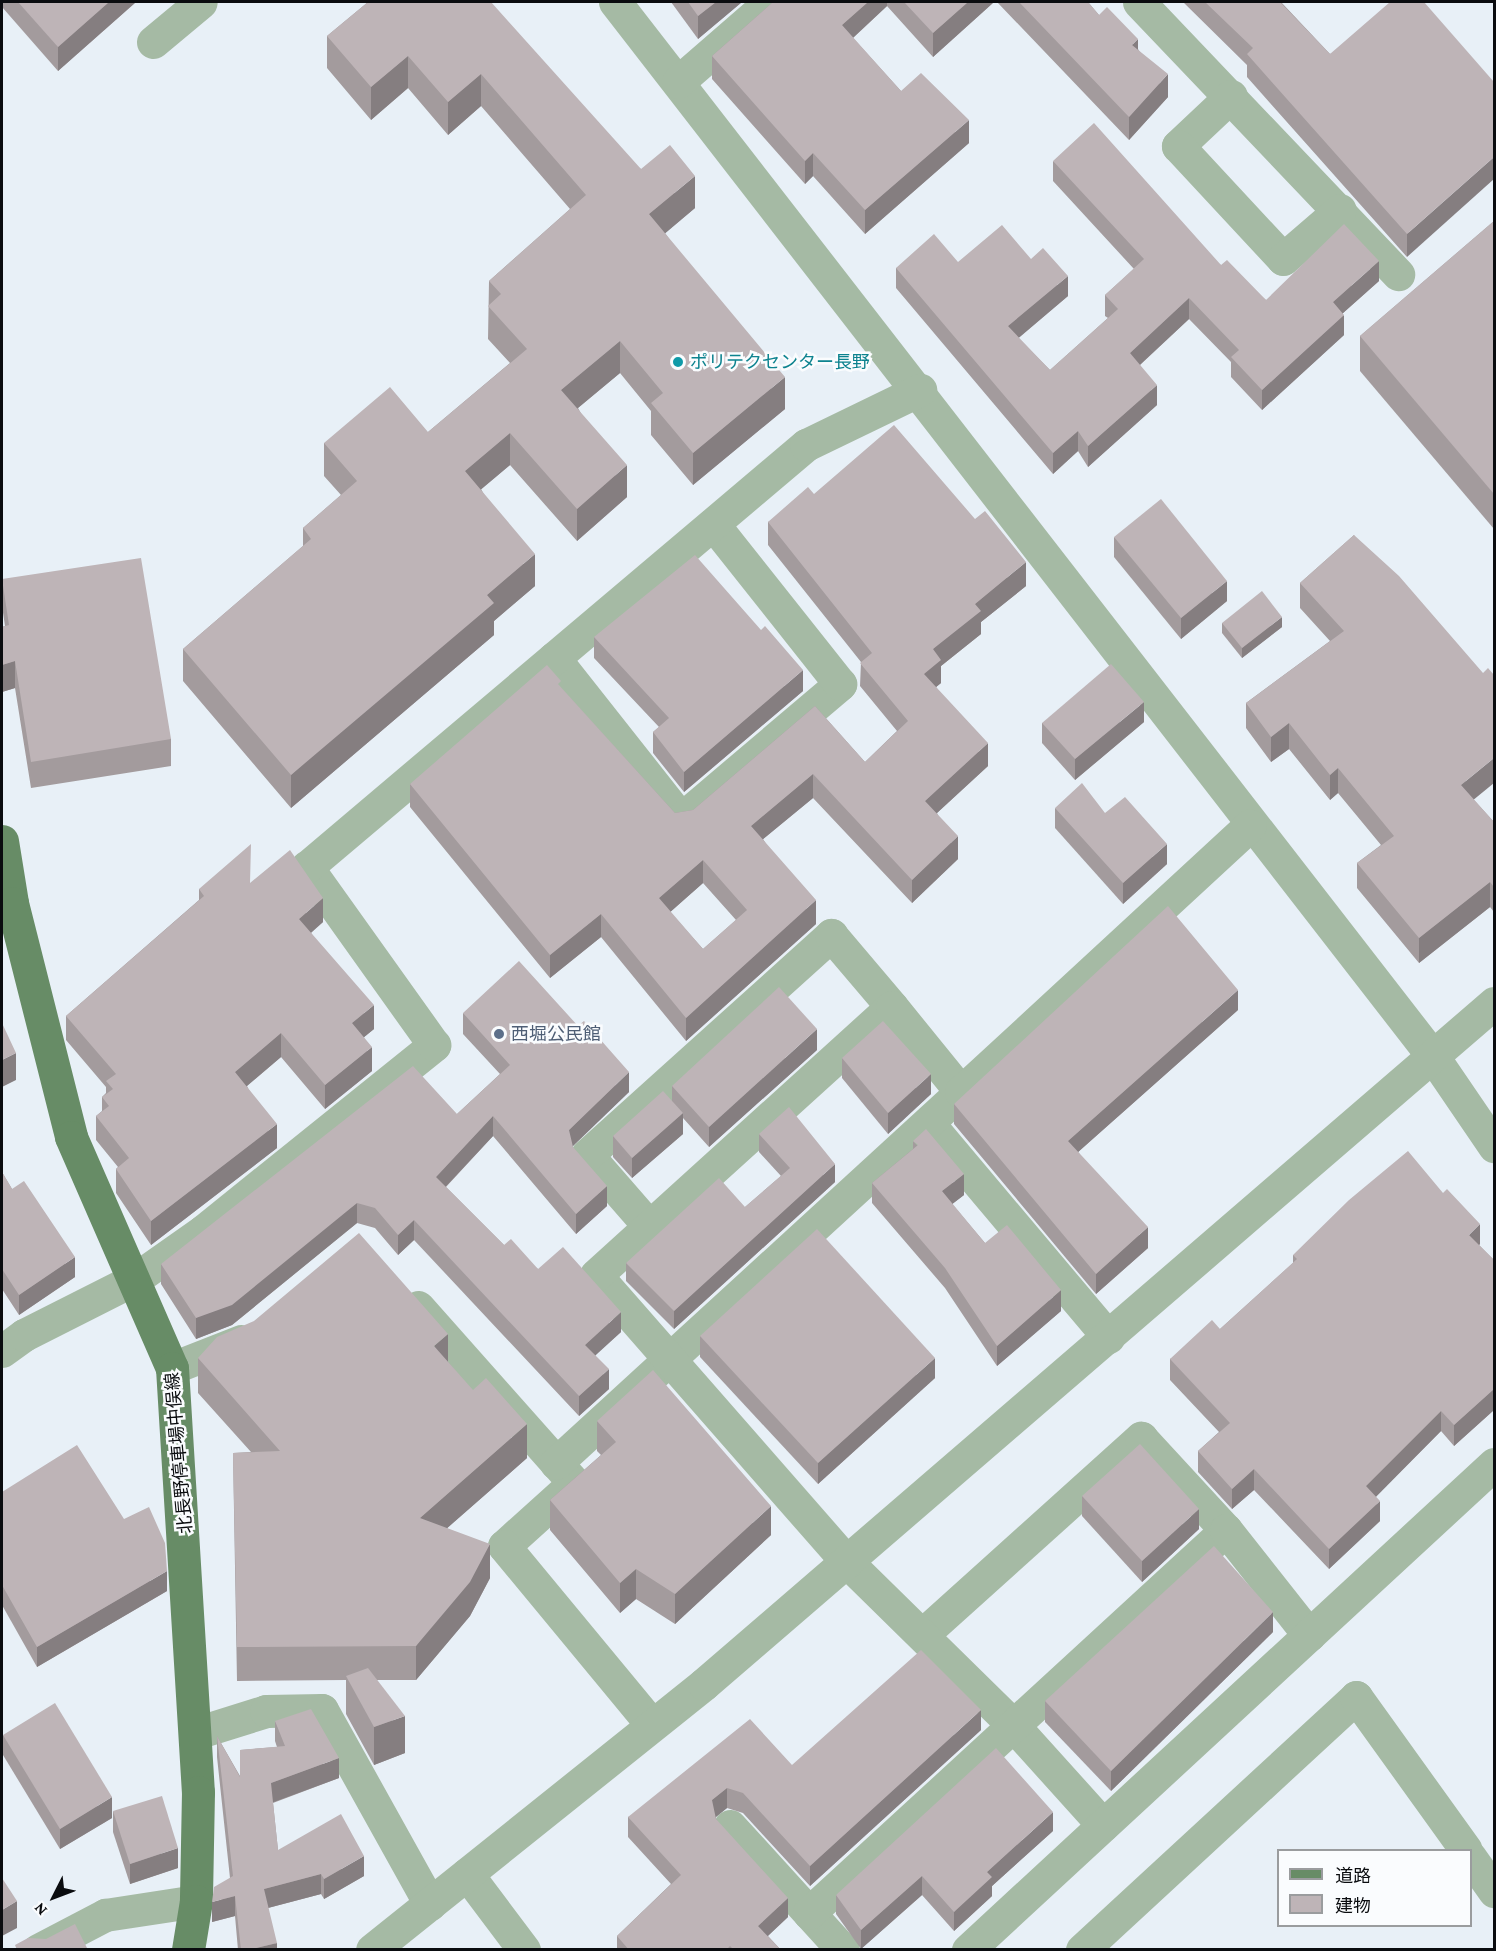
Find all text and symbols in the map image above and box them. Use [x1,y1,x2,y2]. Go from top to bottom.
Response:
place label: ポリテクセンター長野 [690,351,870,373]
marker: ポリテクセンター長野 [671,355,685,369]
place label: 西堀公民館 [511,1023,601,1045]
marker: 西堀公民館 [492,1027,506,1041]
street label: 北長野停車場中俣線 [161,1371,197,1535]
legend [1277,1849,1472,1927]
text: 道路 [1335,1866,1371,1886]
north arrow [24,1867,84,1927]
text: 建物 [1335,1896,1371,1916]
text: N [30,1900,50,1919]

